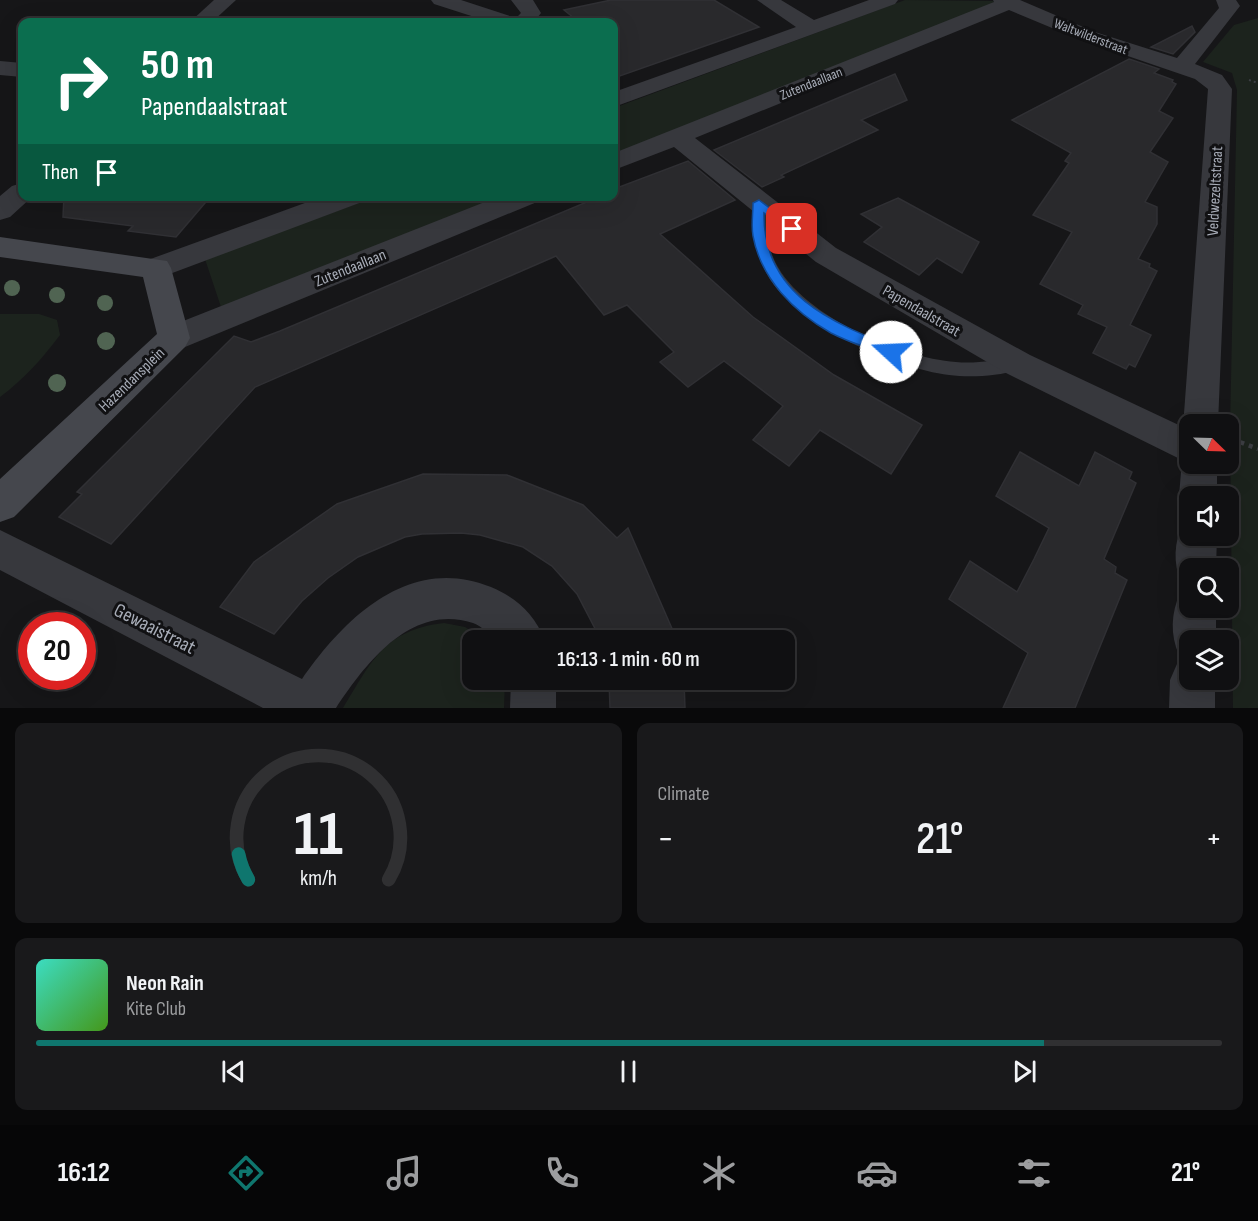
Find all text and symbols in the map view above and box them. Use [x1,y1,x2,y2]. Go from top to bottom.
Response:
street label: Waltwilderstraat [1052,15,1130,58]
text: 50 m [141,40,214,91]
icon: right [42,42,120,120]
street label: Zutendaallaan [777,63,845,104]
text: Papendaalstraat [141,91,287,123]
street label: Veldwezeltstraat [1204,146,1227,237]
icon: arrive [90,156,123,189]
text: Then [42,159,78,186]
pin [766,203,817,254]
icon: arrive [775,212,808,245]
street label: Zutendaallaan [312,245,389,291]
street label: Papendaalstraat [879,281,964,341]
position arrow [859,320,923,384]
street label: Hazendansplein [95,344,169,416]
north arrow [1179,414,1239,474]
map controls [1179,414,1239,690]
button: sound [1179,486,1239,546]
button: search [1179,558,1239,618]
street label: Gewaaistraat [110,598,199,660]
speed limit sign: 20 [18,612,96,690]
button: layers [1179,630,1239,690]
text: 16:13 · 1 min · 60 m [557,646,700,673]
text: Climate [658,782,710,806]
text: 11 [294,798,343,873]
text: 21° [916,812,964,867]
text: − [658,819,674,859]
text: + [1206,819,1222,859]
text: km/h [300,866,337,891]
text: Neon Rain [126,970,204,997]
text: Kite Club [126,997,186,1021]
icon: previous [217,1055,250,1088]
icon: pause [612,1055,645,1088]
icon: next [1008,1055,1041,1088]
icon: directions [225,1152,267,1194]
icon: music [383,1152,425,1194]
icon: phone [541,1152,583,1194]
icon: climate [698,1152,740,1194]
icon: car [856,1152,898,1194]
icon: filters [1013,1152,1055,1194]
text: 16:12 [58,1157,110,1189]
text: 21° [1171,1157,1200,1189]

